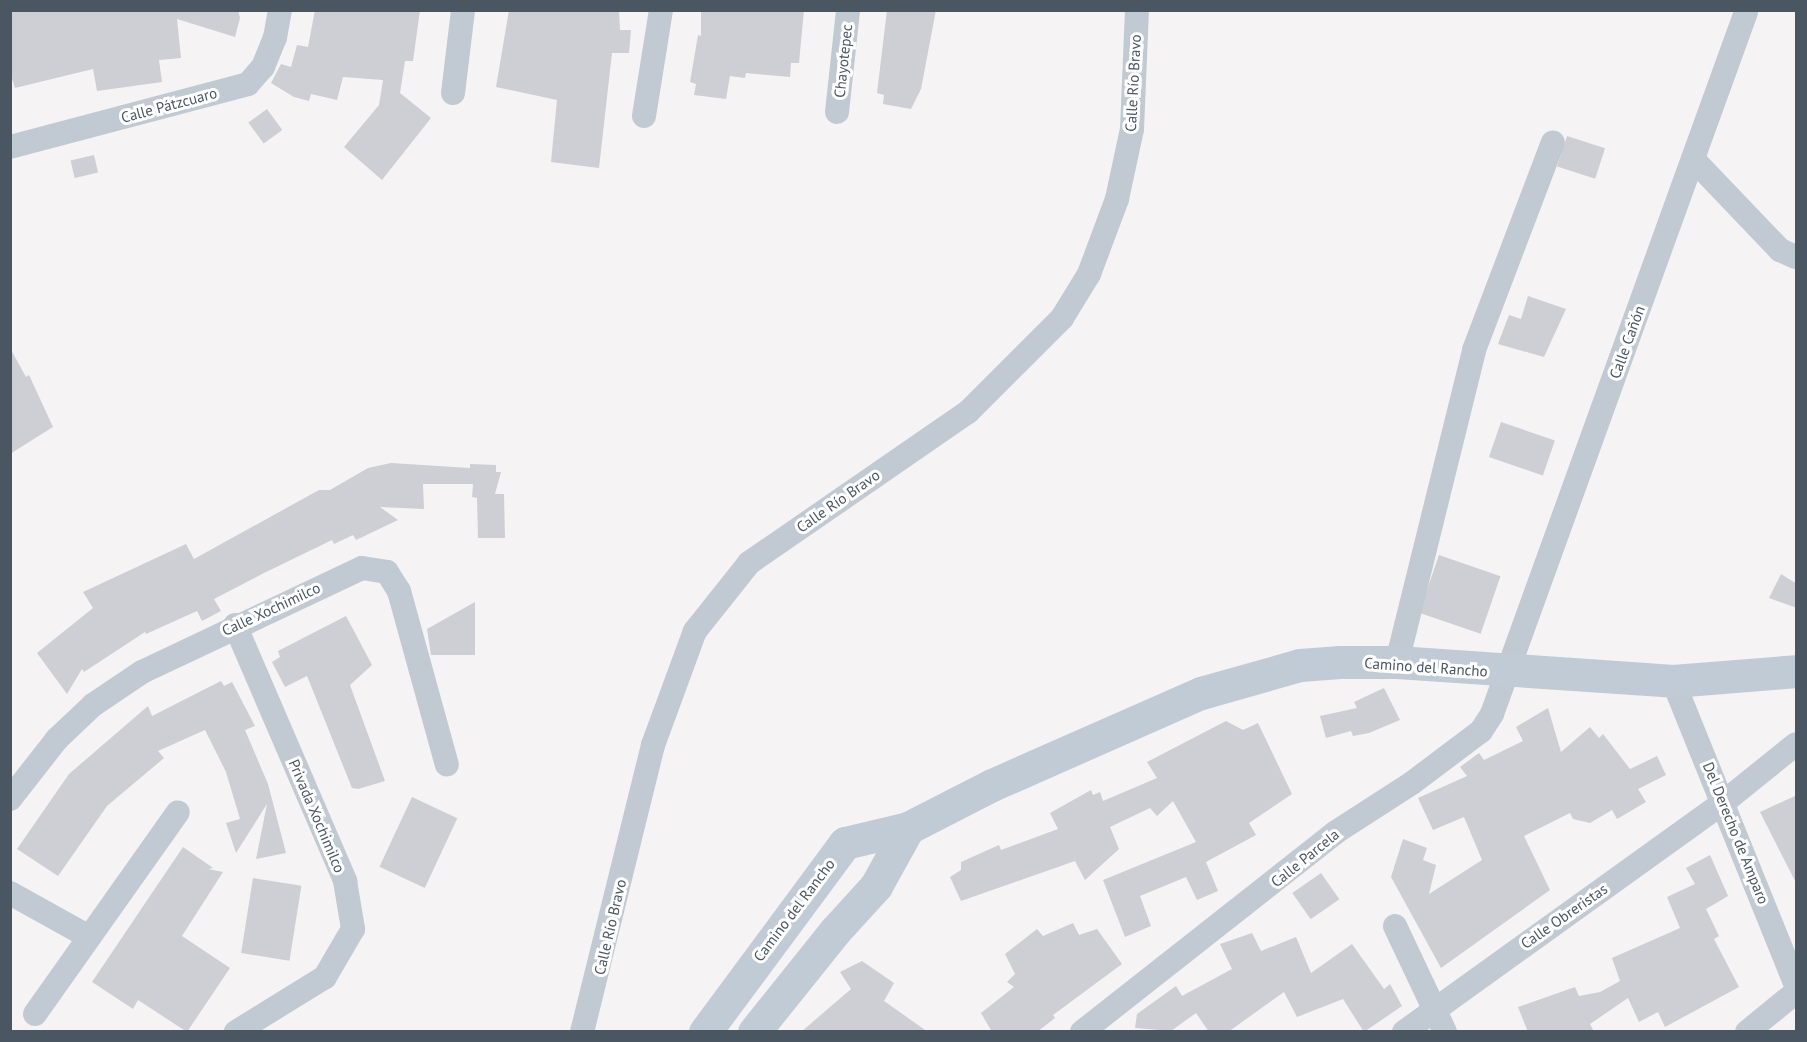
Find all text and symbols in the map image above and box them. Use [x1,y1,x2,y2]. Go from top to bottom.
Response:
street label: Chayotepec [830,23,856,99]
street label: Calle Río Bravo [1121,34,1145,132]
street label: Calle Pátzcuaro [119,84,219,126]
street label: Calle Cañón [1605,303,1649,381]
street label: Calle Río Bravo [793,466,883,536]
street label: Calle Xochimilco [219,578,323,640]
street label: Camino del Rancho [1364,654,1488,680]
street label: Privada Xochimilco [285,756,349,876]
street label: Del Derecho de Amparo [1699,759,1773,907]
street label: Calle Parcela [1267,825,1343,891]
street label: Camino del Rancho [750,855,838,965]
street label: Calle Río Bravo [590,878,630,976]
street label: Calle Obreristas [1517,880,1611,952]

